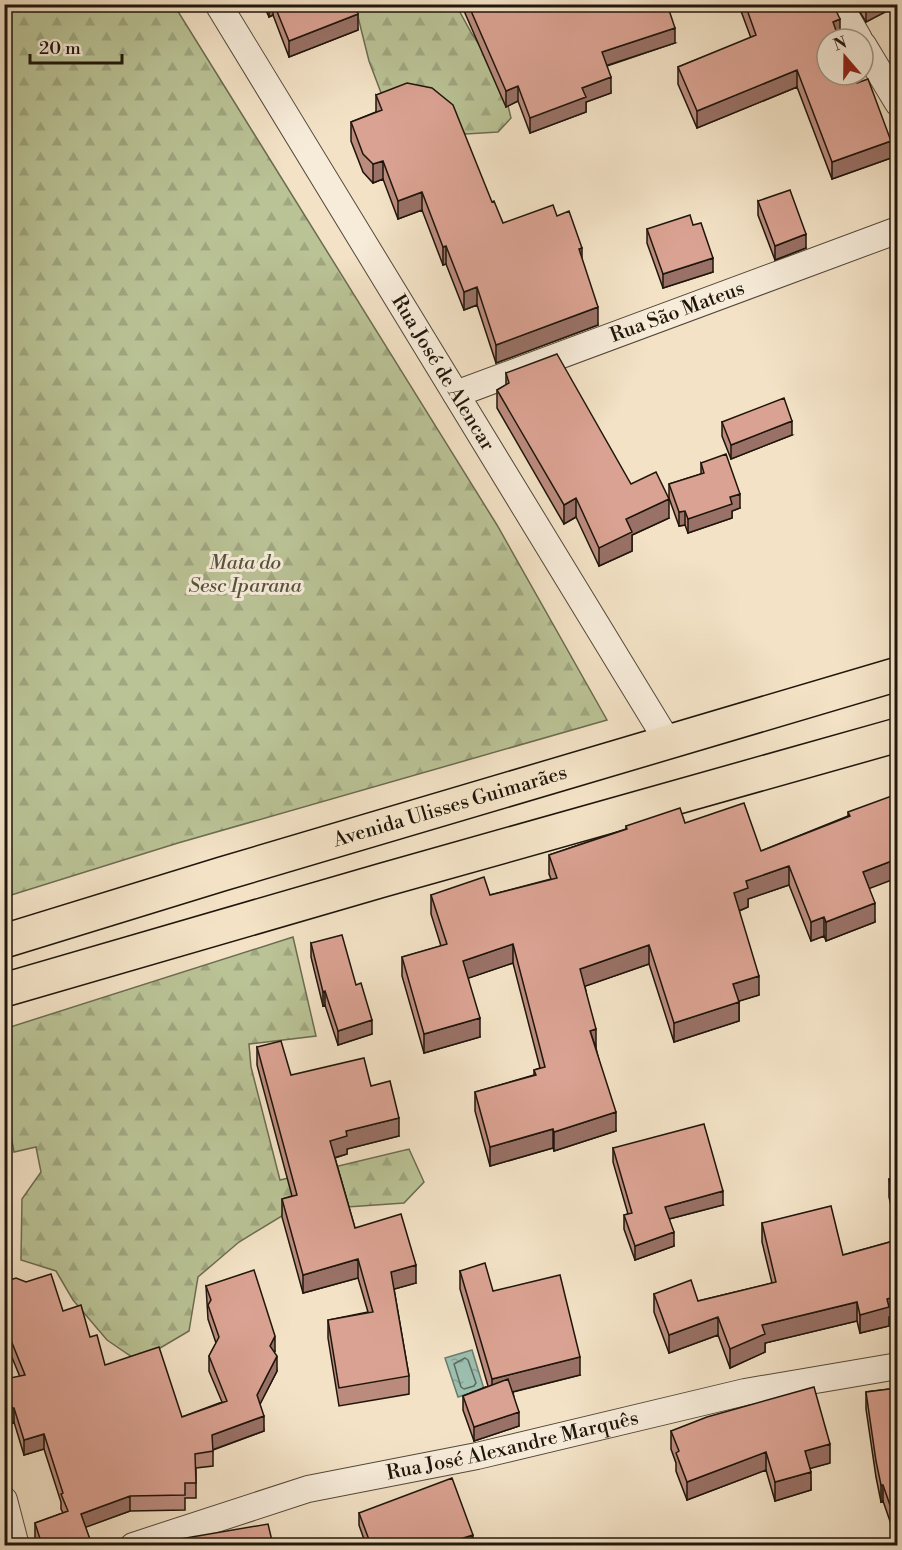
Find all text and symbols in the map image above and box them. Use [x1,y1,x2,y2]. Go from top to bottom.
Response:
scale bar [30,27,122,65]
north arrow [815,27,875,87]
text: N [831,32,850,55]
text: 20 m [39,37,81,60]
street label: Rua São Mateus [607,276,748,348]
street label: Rua José de Alencar [386,290,500,456]
park label: Mata do Sesc Iparana [189,551,302,599]
street label: Avenida Ulisses Guimarães [329,760,570,853]
street label: Rua José Alexandre Marquês [384,1405,641,1486]

